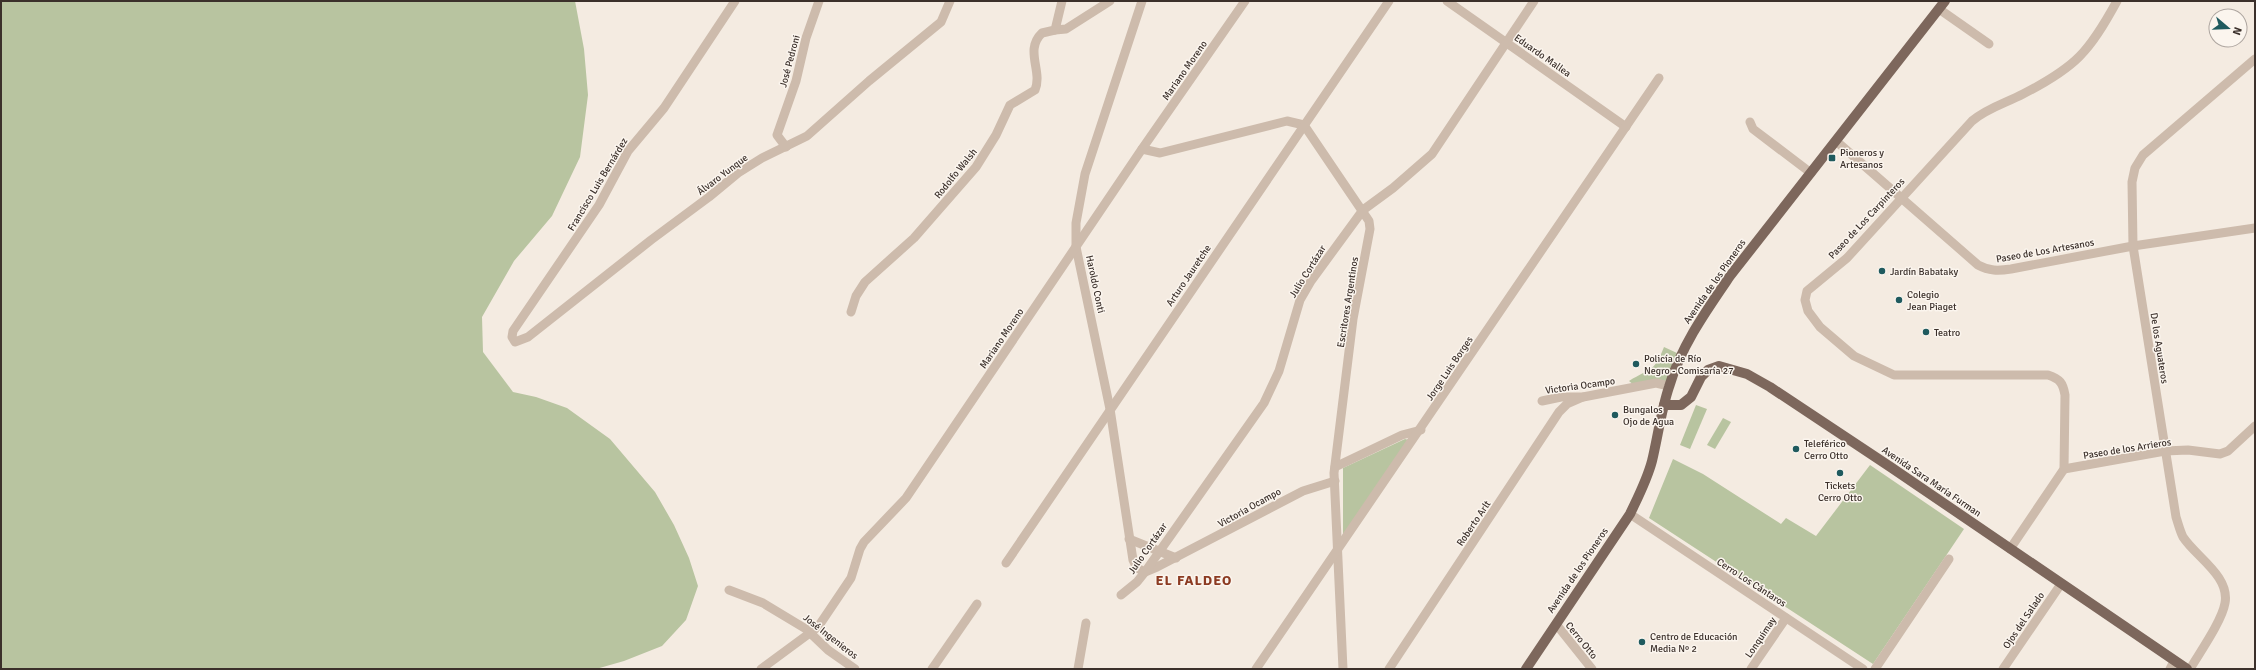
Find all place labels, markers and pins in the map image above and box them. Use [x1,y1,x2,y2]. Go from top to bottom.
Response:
place label: Pioneros y Artesanos [1840,147,1884,171]
marker: Pioneros y Artesanos [1827,153,1837,163]
marker: Jardín Babataky [1877,266,1887,276]
place label: Jardín Babataky [1890,266,1958,278]
place label: Colegio Jean Piaget [1907,289,1957,313]
marker: Colegio Jean Piaget [1894,295,1904,305]
marker: Teatro [1921,327,1931,337]
place label: Teatro [1934,327,1960,339]
place label: Policía de Río Negro - Comisaría 27 [1644,353,1734,377]
marker: Policía de Río Negro - Comisaría 27 [1631,359,1641,369]
place label: Bungalos Ojo de Agua [1623,404,1674,428]
marker: Bungalos Ojo de Agua [1610,410,1620,420]
place label: Teleférico Cerro Otto [1804,438,1848,462]
marker: Teleférico Cerro Otto [1791,444,1801,454]
marker: Tickets Cerro Otto [1835,468,1845,478]
place label: Tickets Cerro Otto [1818,480,1862,504]
place label: Centro de Educación Media Nº 2 [1650,631,1738,655]
marker: Centro de Educación Media Nº 2 [1637,637,1647,647]

